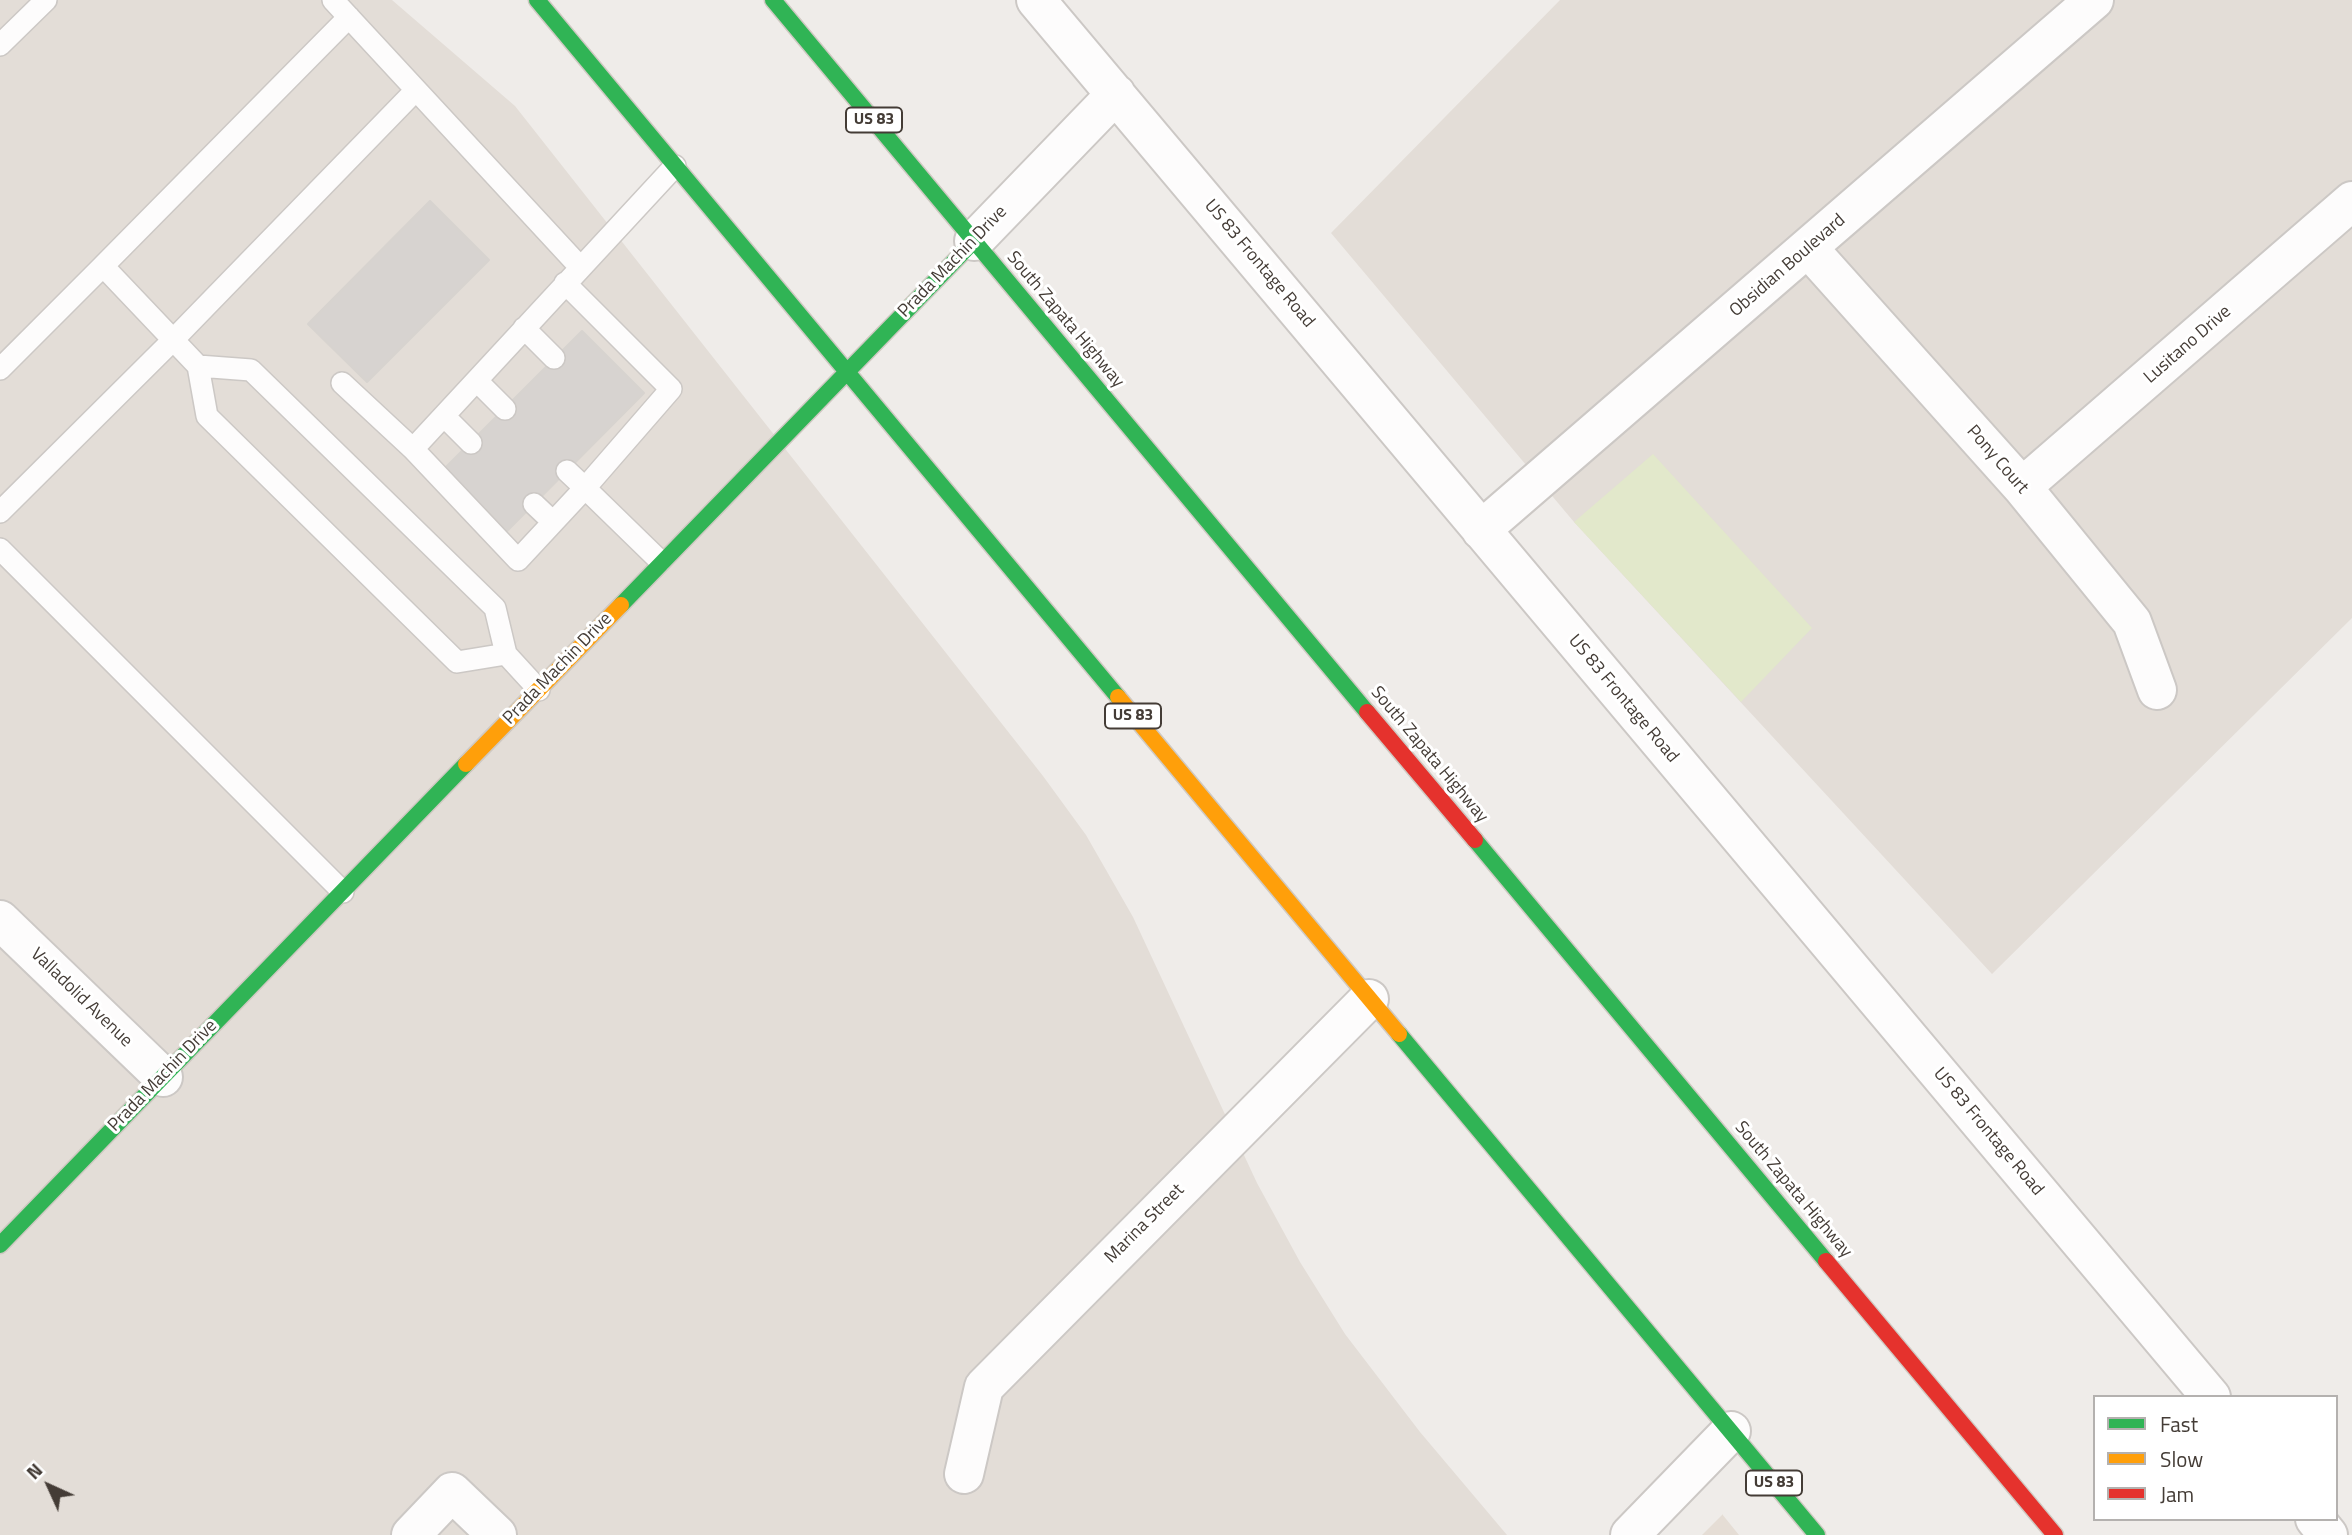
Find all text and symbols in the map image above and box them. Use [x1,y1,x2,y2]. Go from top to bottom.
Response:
road number: US 83 [846,108,902,132]
street label: US 83 Frontage Road [1199,196,1319,332]
street label: Prada Machin Drive [894,202,1012,322]
street label: Obsidian Boulevard [1726,210,1850,322]
street label: South Zapata Highway [1002,247,1128,393]
street label: Lusitano Drive [2140,301,2236,389]
street label: Pony Court [1961,421,2033,499]
street label: Prada Machin Drive [499,609,617,729]
street label: US 83 Frontage Road [1563,631,1683,767]
street label: South Zapata Highway [1366,682,1492,828]
road number: US 83 [1105,704,1161,729]
street label: Valladolid Avenue [26,944,136,1052]
street label: Prada Machin Drive [104,1016,222,1136]
street label: US 83 Frontage Road [1928,1064,2048,1200]
street label: South Zapata Highway [1730,1117,1856,1263]
street label: Marina Street [1101,1180,1189,1268]
legend [2093,1395,2338,1521]
text: Fast [2160,1408,2198,1440]
text: Slow [2160,1443,2203,1475]
north arrow [14,1451,84,1521]
text: N [19,1456,49,1486]
road number: US 83 [1746,1470,1802,1496]
text: Jam [2160,1478,2194,1510]

